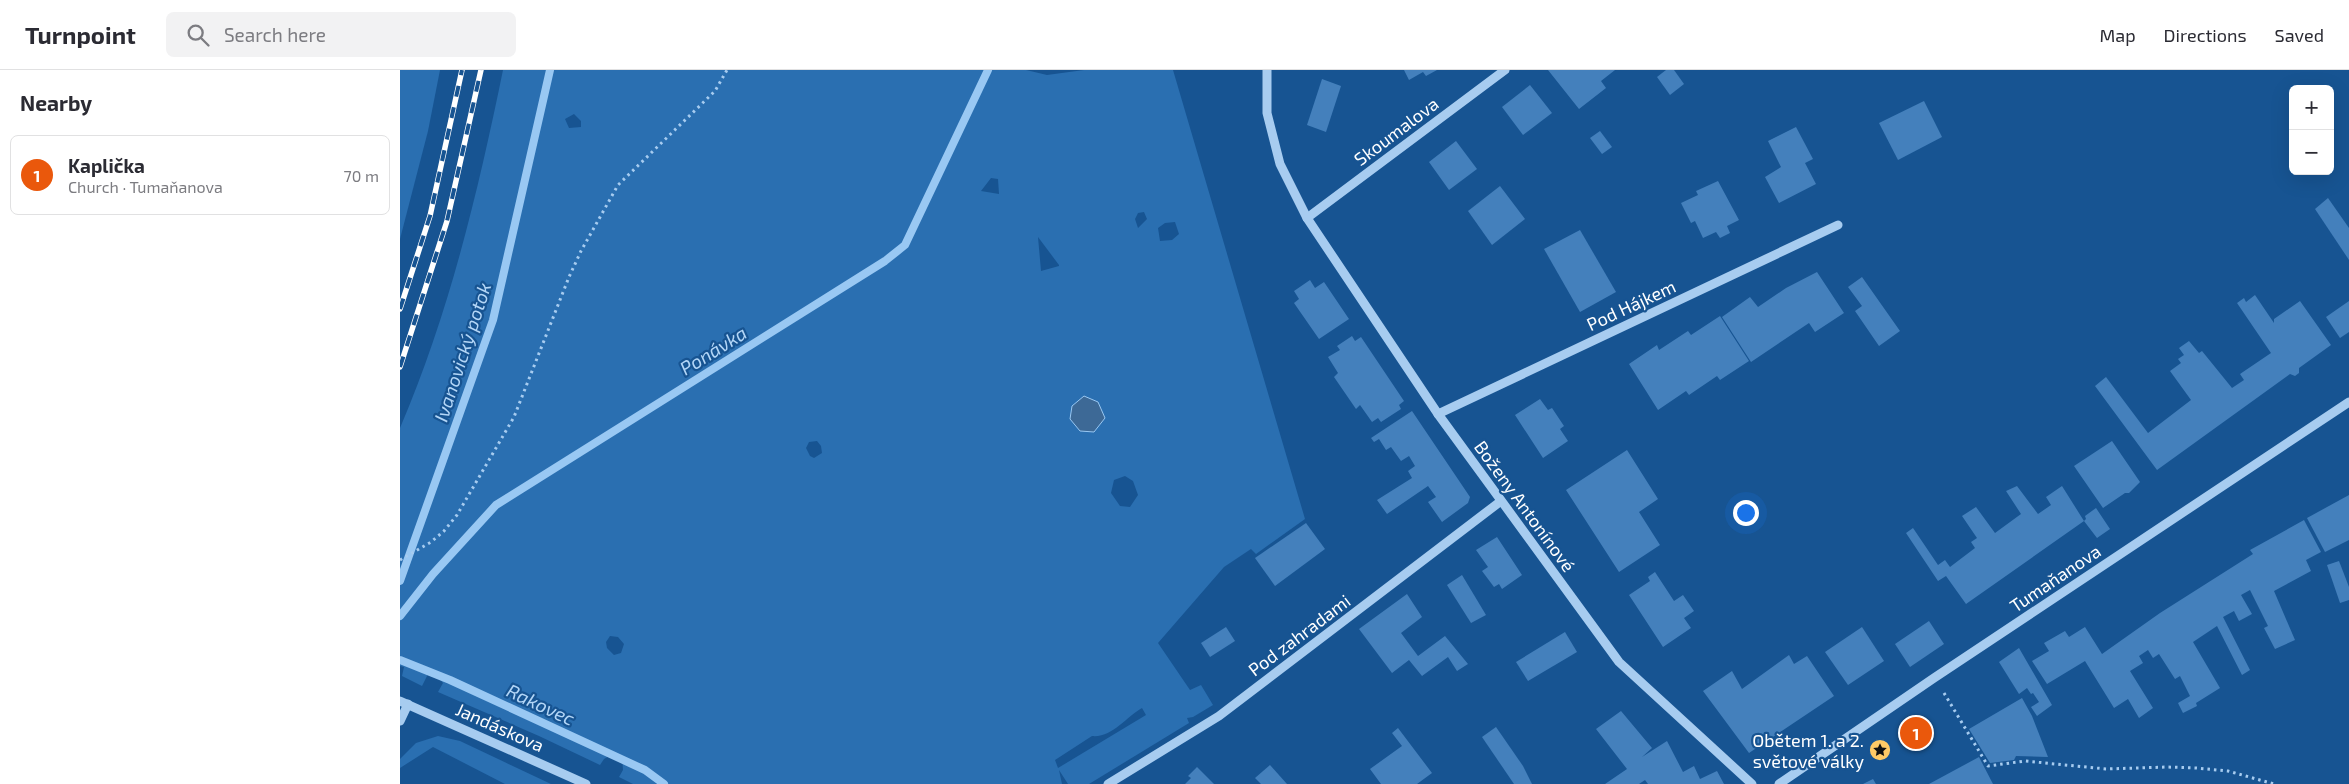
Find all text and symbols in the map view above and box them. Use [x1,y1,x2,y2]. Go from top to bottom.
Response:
search box [166,12,516,57]
text: Turnpoint [25,20,136,49]
icon: search [184,21,212,49]
text: Search here [224,23,326,46]
text: Map [2099,24,2136,46]
text: Directions [2164,24,2247,46]
text: Saved [2275,24,2324,46]
map controls [2289,85,2334,175]
button: + [2289,85,2334,130]
text: Nearby [20,90,92,115]
street label: Skoumalova [1349,92,1443,170]
button: − [2289,130,2334,175]
text: Kaplička [68,154,145,177]
text: 1 [34,166,40,185]
text: 70 m [344,166,379,185]
text: Church · Tumaňanova [68,177,223,196]
street label: Pod Hájkem [1583,275,1679,335]
water label: Ivanovický potok [429,279,496,425]
water label: Ponávka [675,320,751,380]
street label: Boženy Antonínové [1470,436,1580,576]
your location [1733,500,1759,526]
street label: Tumaňanova [2005,540,2105,616]
street label: Pod zahradami [1244,589,1354,681]
water label: Rakovec [503,678,579,730]
street label: Jandáskova [453,698,547,756]
pin: 1 [1900,714,1932,752]
place label: Obětem 1. a 2. světové války [1752,729,1864,772]
place icon: Obětem 1. a 2. světové války [1868,738,1892,762]

